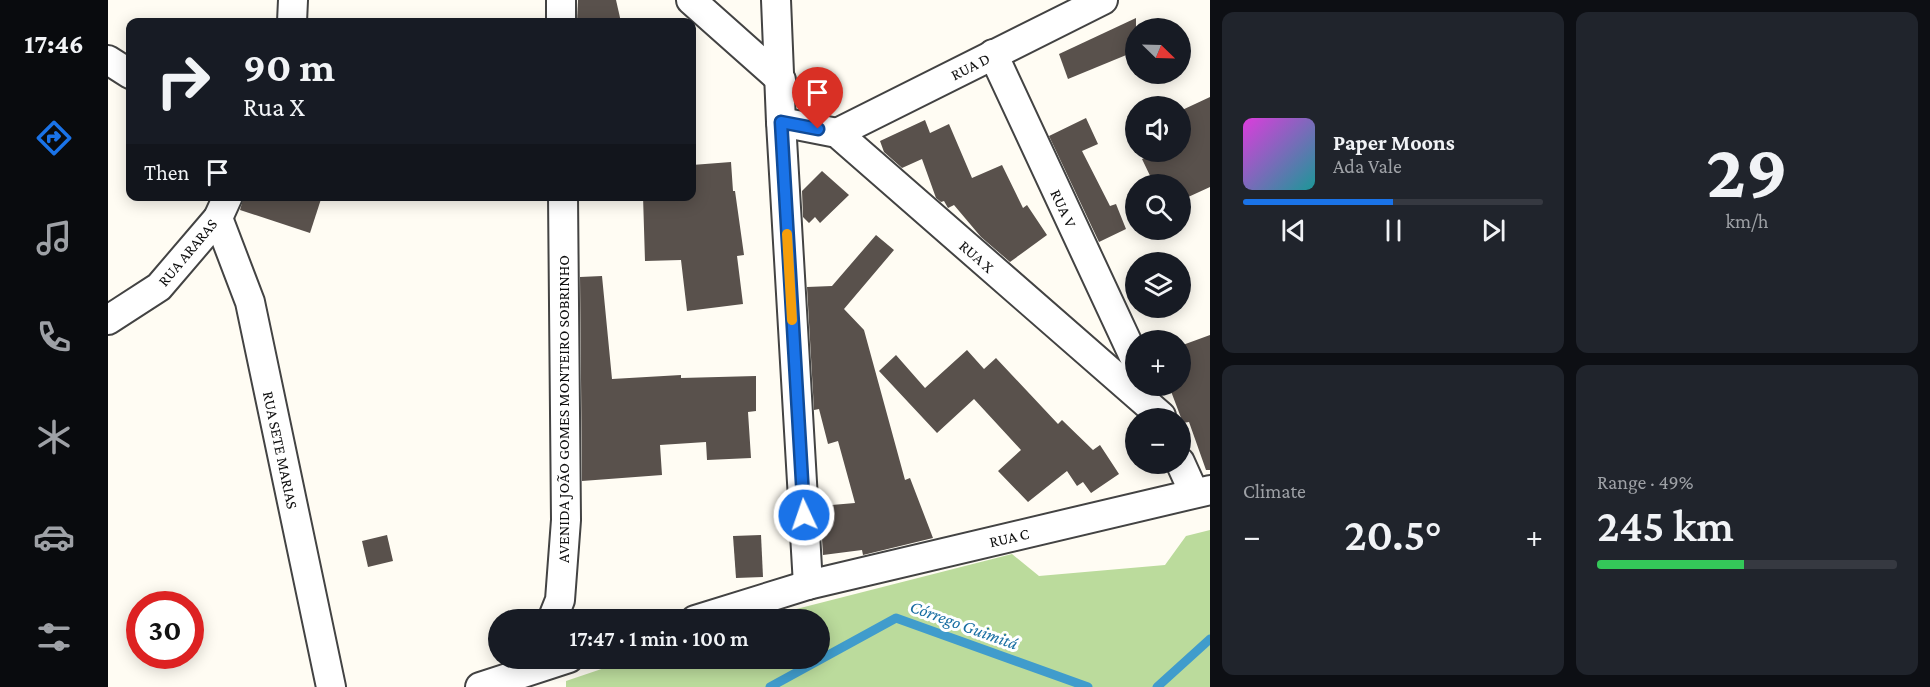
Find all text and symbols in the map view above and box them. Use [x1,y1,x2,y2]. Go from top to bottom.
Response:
north arrow [1125,18,1191,84]
map controls [1125,18,1191,474]
text: 17:46 [24,29,84,59]
icon: right [144,42,222,120]
text: 90 m [243,43,335,90]
street label: RUA D [948,49,993,83]
pin [792,67,843,129]
icon: arrive [801,76,834,109]
text: Rua X [243,92,305,122]
button: sound [1125,96,1191,162]
icon: directions [33,117,75,159]
text: 29 [1706,127,1788,214]
text: Paper Moons [1333,130,1455,155]
text: Ada Vale [1333,155,1402,177]
icon: arrive [201,156,234,189]
text: Then [144,160,189,185]
button: search [1125,174,1191,240]
street label: RUA V [1047,186,1080,231]
text: km/h [1725,210,1769,232]
icon: previous [1277,214,1310,247]
icon: pause [1377,214,1410,247]
icon: next [1477,214,1510,247]
street label: RUA ARARAS [154,215,220,289]
icon: music [33,217,75,259]
street label: RUA X [956,237,998,276]
button: layers [1125,252,1191,318]
street label: AVENIDA JOÃO GOMES MONTEIRO SOBRINHO [555,255,573,563]
icon: phone [33,316,75,358]
button: + [1125,330,1191,396]
street label: RUA SETE MARIAS [260,390,301,511]
button: − [1125,408,1191,474]
icon: climate [33,416,75,458]
text: Range · 49% [1597,471,1694,493]
text: Climate [1243,480,1306,502]
position arrow [772,483,836,547]
text: 245 km [1597,501,1734,551]
text: 20.5° [1344,510,1442,560]
icon: car [33,516,75,558]
text: − [1243,517,1260,554]
text: + [1526,517,1543,554]
street label: RUA C [988,525,1031,550]
speed limit sign: 30 [126,591,204,669]
water label: Córrego Guimitá [907,596,1021,654]
icon: filters [33,616,75,658]
text: 17:47 · 1 min · 100 m [569,626,749,651]

